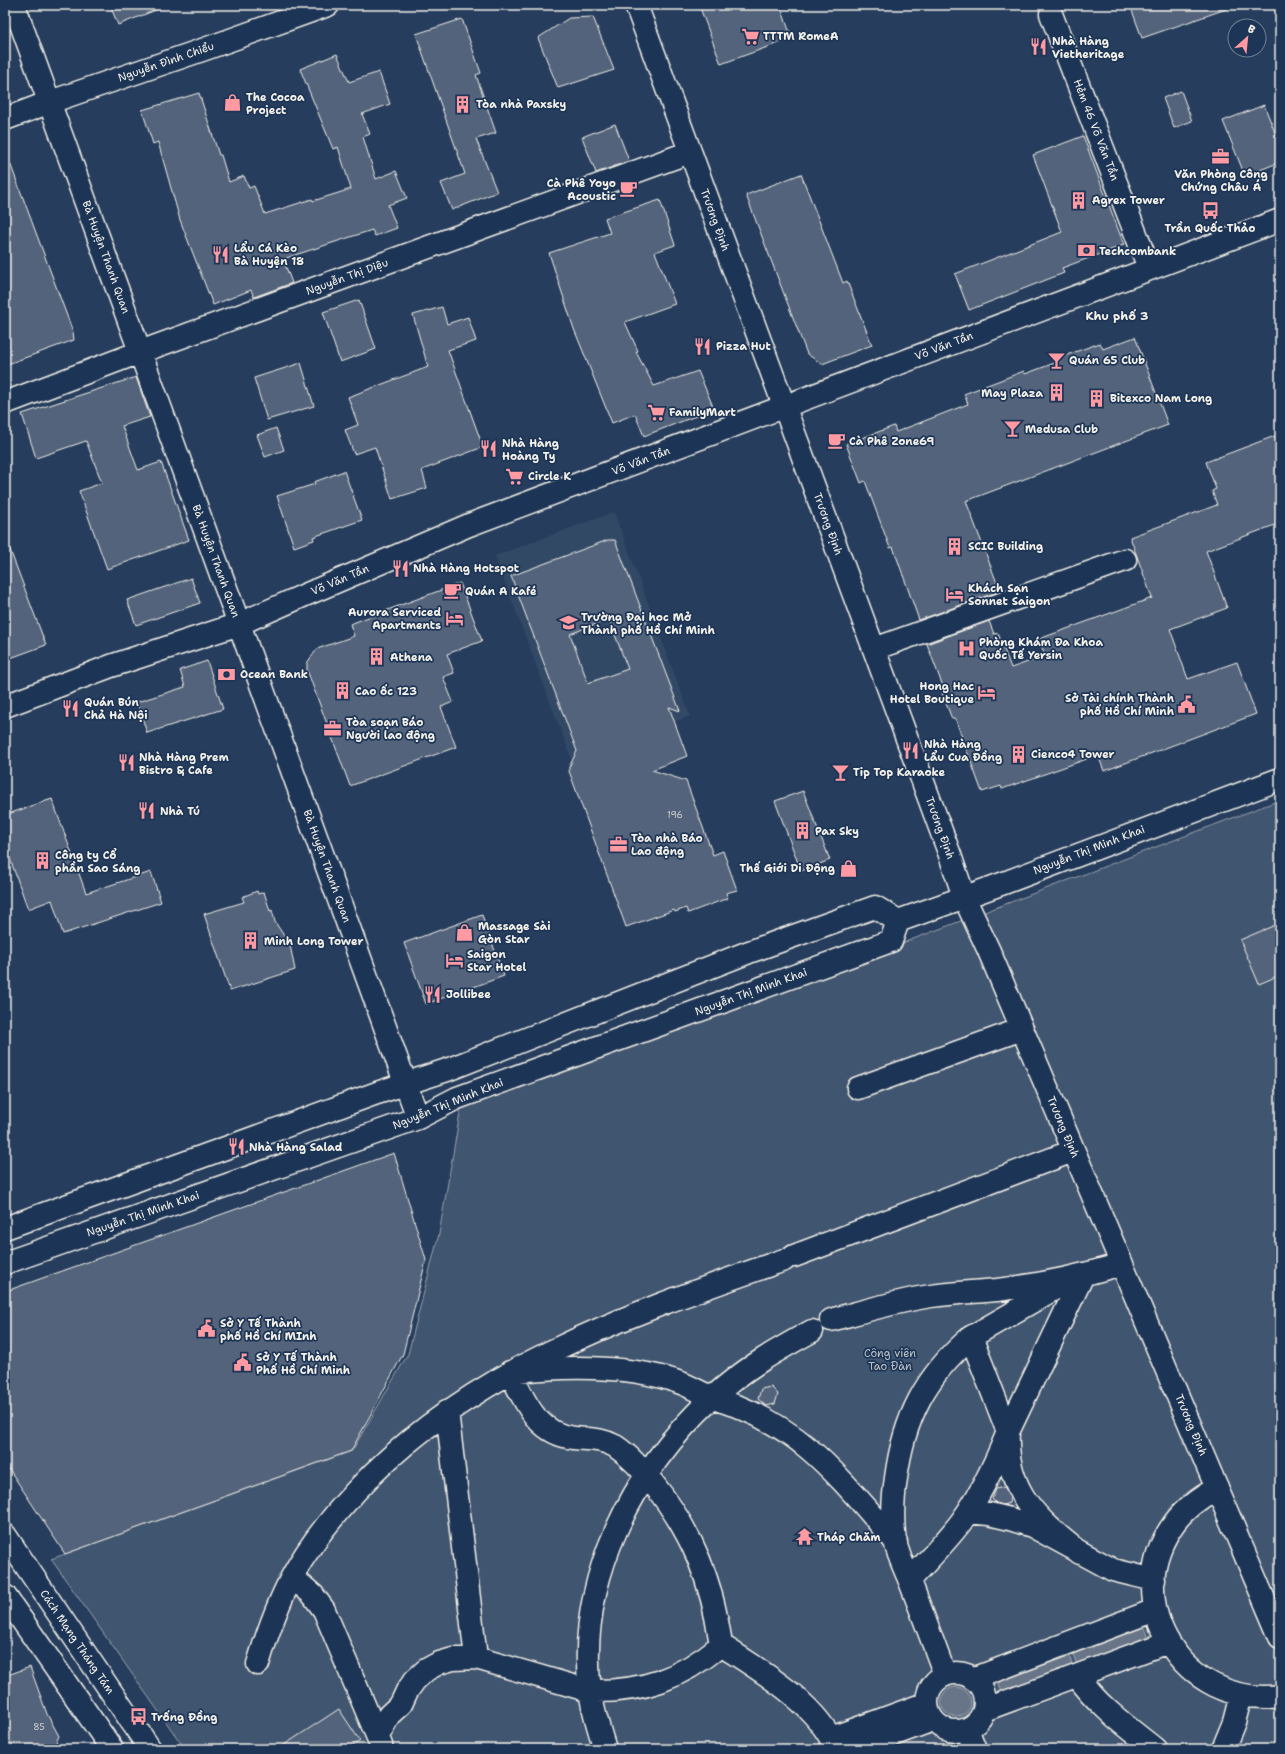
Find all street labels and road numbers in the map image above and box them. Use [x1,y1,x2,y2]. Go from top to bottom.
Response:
street label: Nguyễn Đình Chiểu [116,38,216,86]
street label: Hẻm 46 Võ Văn Tần [1070,77,1122,183]
street label: Trương Định [697,187,733,253]
street label: Bà Huyện Thanh Quan [79,198,134,316]
street label: Nguyễn Thị Diệu [304,255,390,299]
street label: Võ Văn Tần [913,328,976,364]
street label: Võ Văn Tần [610,443,673,479]
street label: Trương Định [810,491,846,557]
street label: Bà Huyện Thanh Quan [189,502,244,620]
street label: Võ Văn Tần [309,561,371,599]
street label: Trương Định [922,795,958,861]
street label: Bà Huyện Thanh Quan [300,807,355,925]
street label: Nguyễn Thị Minh Khai [1031,822,1147,878]
street label: Nguyễn Thị Minh Khai [693,965,809,1019]
street label: Nguyễn Thị Minh Khai [390,1075,506,1133]
street label: Trương Định [1043,1094,1083,1160]
street label: Nguyễn Thị Minh Khai [85,1188,201,1240]
street label: Trương Định [1171,1392,1211,1458]
street label: Cách Mạng Tháng Tám [36,1587,118,1698]

